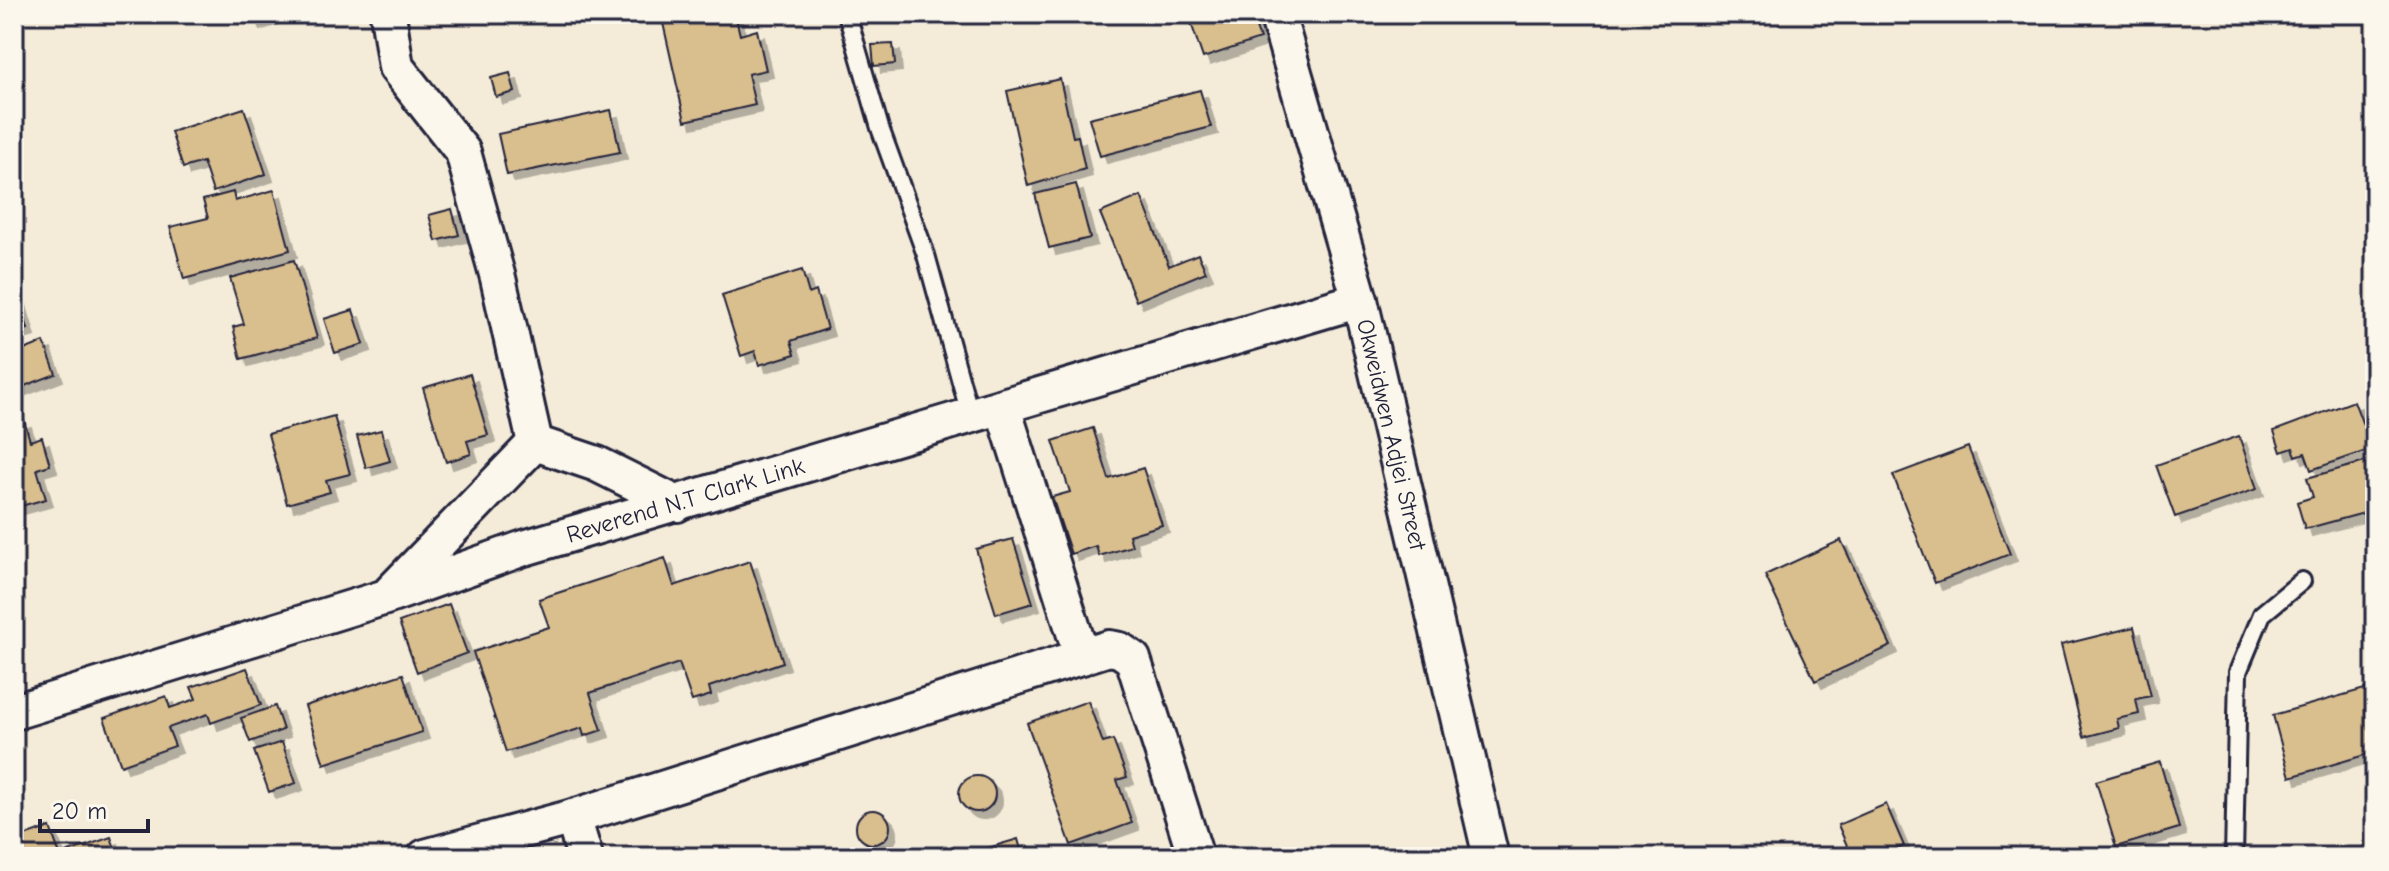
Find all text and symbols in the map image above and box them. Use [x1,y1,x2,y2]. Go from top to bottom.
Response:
street label: Okweidwen Adjei Street [1351,316,1433,554]
street label: Reverend N.T Clark Link [563,452,808,549]
scale bar [40,783,148,833]
text: 20 m [52,797,107,825]

